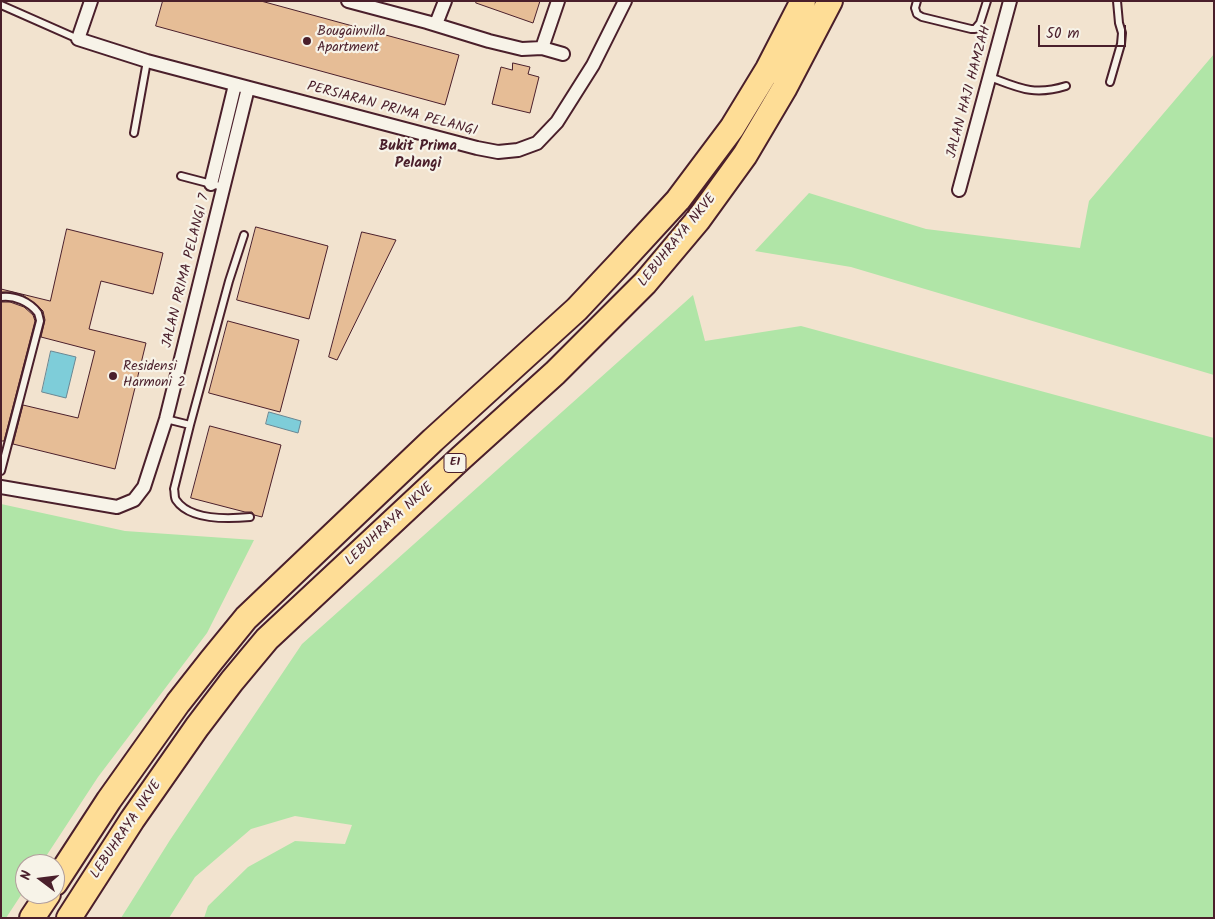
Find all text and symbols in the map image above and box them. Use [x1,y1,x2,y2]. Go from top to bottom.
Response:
scale bar [1040,15,1128,47]
text: 50 m [1046,22,1080,46]
street label: JALAN HAJI HAMZAH [944,24,996,160]
place label: Bougainvilla Apartment [317,25,386,58]
marker: Bougainvilla Apartment [301,35,313,47]
street label: PERSIARAN PRIMA PELANGI [305,79,479,141]
district label: Bukit Prima Pelangi [379,138,457,173]
street label: LEBUHRAYA NKVE [635,191,721,291]
street label: JALAN PRIMA PELANGI 7 [160,192,214,350]
place label: Residensi Harmoni 2 [123,360,186,392]
marker: Residensi Harmoni 2 [107,370,119,382]
road number: E1 [444,453,466,472]
street label: LEBUHRAYA NKVE [342,480,438,570]
street label: LEBUHRAYA NKVE [88,778,166,882]
north arrow [15,854,65,904]
text: N [15,868,38,882]

